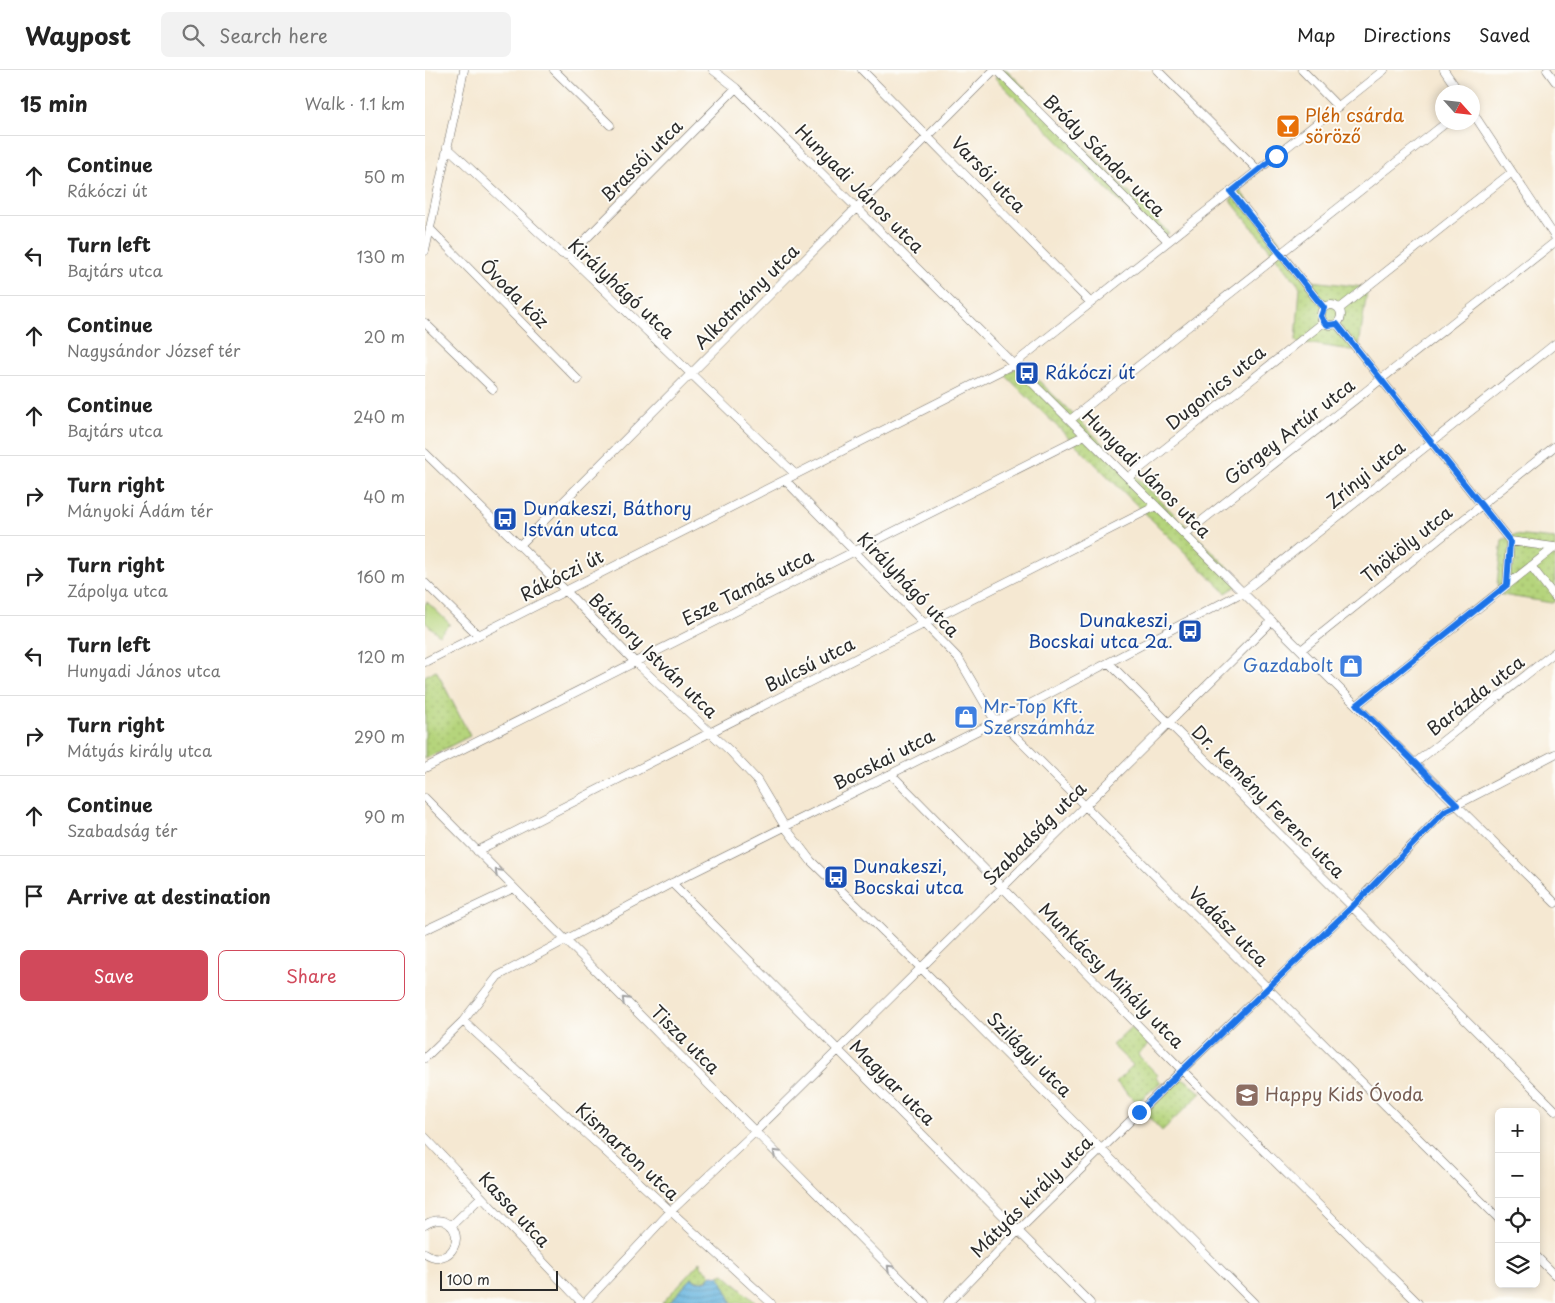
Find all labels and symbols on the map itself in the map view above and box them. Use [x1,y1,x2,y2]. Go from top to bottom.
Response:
north arrow [1435,85,1480,130]
street label: Bródy Sándor utca [1038,88,1173,223]
place label: Pléh csárda söröző [1305,101,1405,149]
street label: Brassói utca [594,112,689,207]
bar icon: Pléh csárda söröző [1275,113,1301,139]
street label: Hunyadi János utca [789,117,931,259]
street label: Varsói utca [946,130,1033,219]
route start [1265,145,1288,168]
street label: Királyhágó utca [563,231,682,345]
street label: Alkotmány utca [687,237,805,355]
street label: Óvoda köz [474,252,556,334]
street label: Dugonics utca [1159,338,1271,436]
place label: Rákóczi út [1045,358,1135,385]
bus stop icon: Rákóczi út [1014,360,1040,386]
street label: Görgey Artúr utca [1218,371,1361,490]
street label: Hunyadi János utca [1076,402,1218,544]
street label: Zrínyi utca [1320,433,1411,514]
place label: Dunakeszi, Báthory István utca [523,494,692,542]
street label: Thököly utca [1355,498,1458,589]
bus stop icon: Dunakeszi, Báthory István utca [492,506,518,532]
street label: Királyhágó utca [852,525,967,643]
street label: Rákóczi út [515,542,608,607]
street label: Esze Tamás utca [677,542,818,632]
street label: Báthory István utca [583,586,725,724]
place label: Dunakeszi, Bocskai utca 2a. [1028,606,1173,654]
bus stop icon: Dunakeszi, Bocskai utca 2a. [1177,618,1203,644]
street label: Bulcsú utca [760,629,860,698]
street label: Barázda utca [1421,648,1530,741]
place label: Gazdabolt [1243,651,1333,678]
shop icon: Gazdabolt [1338,653,1364,679]
place label: Mr-Top Kft. Szerszámház [983,692,1095,740]
shop icon: Mr-Top Kft. Szerszámház [953,704,979,730]
street label: Dr. Kemény Ferenc utca [1186,718,1352,884]
street label: Bocskai utca [828,721,939,796]
street label: Szabadság utca [976,774,1093,891]
place label: Dunakeszi, Bocskai utca [853,852,964,900]
bus stop icon: Dunakeszi, Bocskai utca [823,864,849,890]
one-way arrow [495,869,504,878]
street label: Vadász utca [1183,880,1276,973]
street label: Munkácsy Mihály utca [1033,896,1192,1054]
one-way arrow [622,997,631,1006]
street label: Tisza utca [645,998,727,1080]
street label: Szilágyi utca [981,1005,1079,1103]
street label: Magyar utca [844,1033,943,1132]
place label: Happy Kids Óvoda [1265,1080,1423,1107]
school or university icon: Happy Kids Óvoda [1234,1082,1260,1108]
street label: Kismarton utca [570,1096,687,1207]
route end [1128,1101,1151,1124]
street label: Mátyás király utca [964,1128,1099,1263]
one-way arrow [773,1150,782,1159]
street label: Kassa utca [473,1165,558,1253]
one-way arrow [887,1265,896,1274]
scale bar [440,1268,557,1291]

